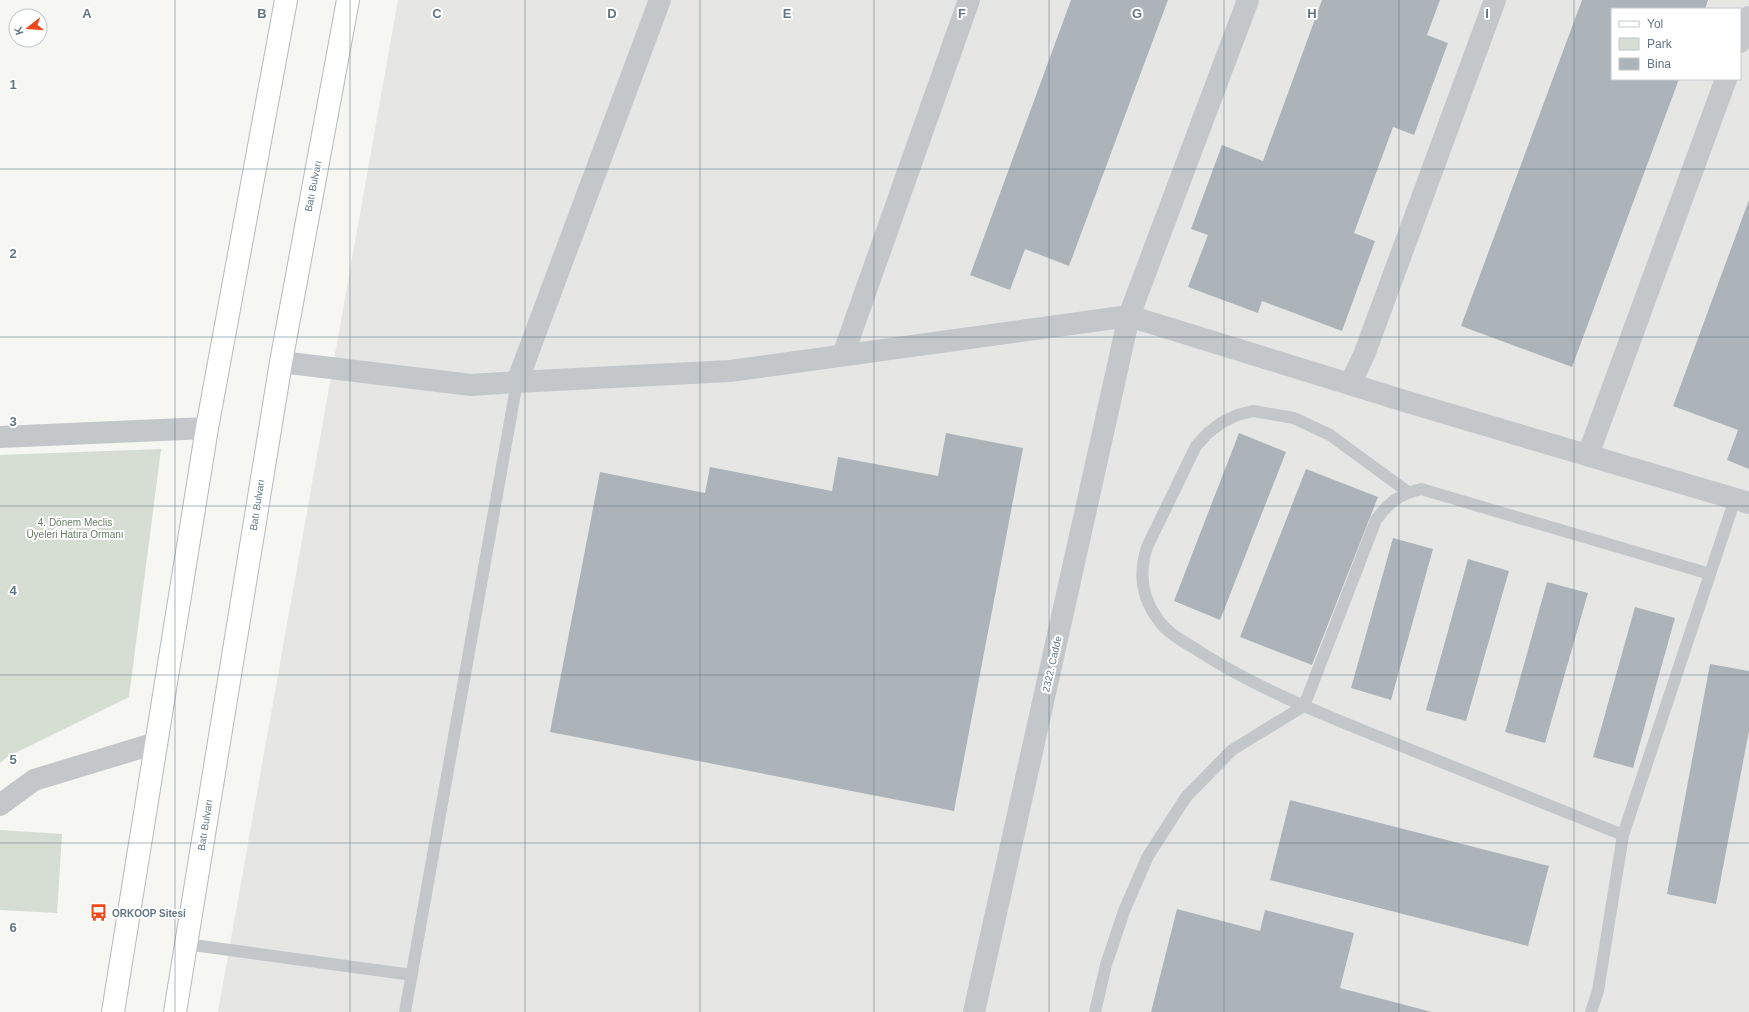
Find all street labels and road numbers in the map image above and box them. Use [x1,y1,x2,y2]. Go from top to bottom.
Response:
street label: Batı Bulvarı [303,160,323,212]
street label: Batı Bulvarı [248,479,266,531]
street label: 2322. Cadde [1040,634,1064,693]
street label: Batı Bulvarı [196,799,214,851]

